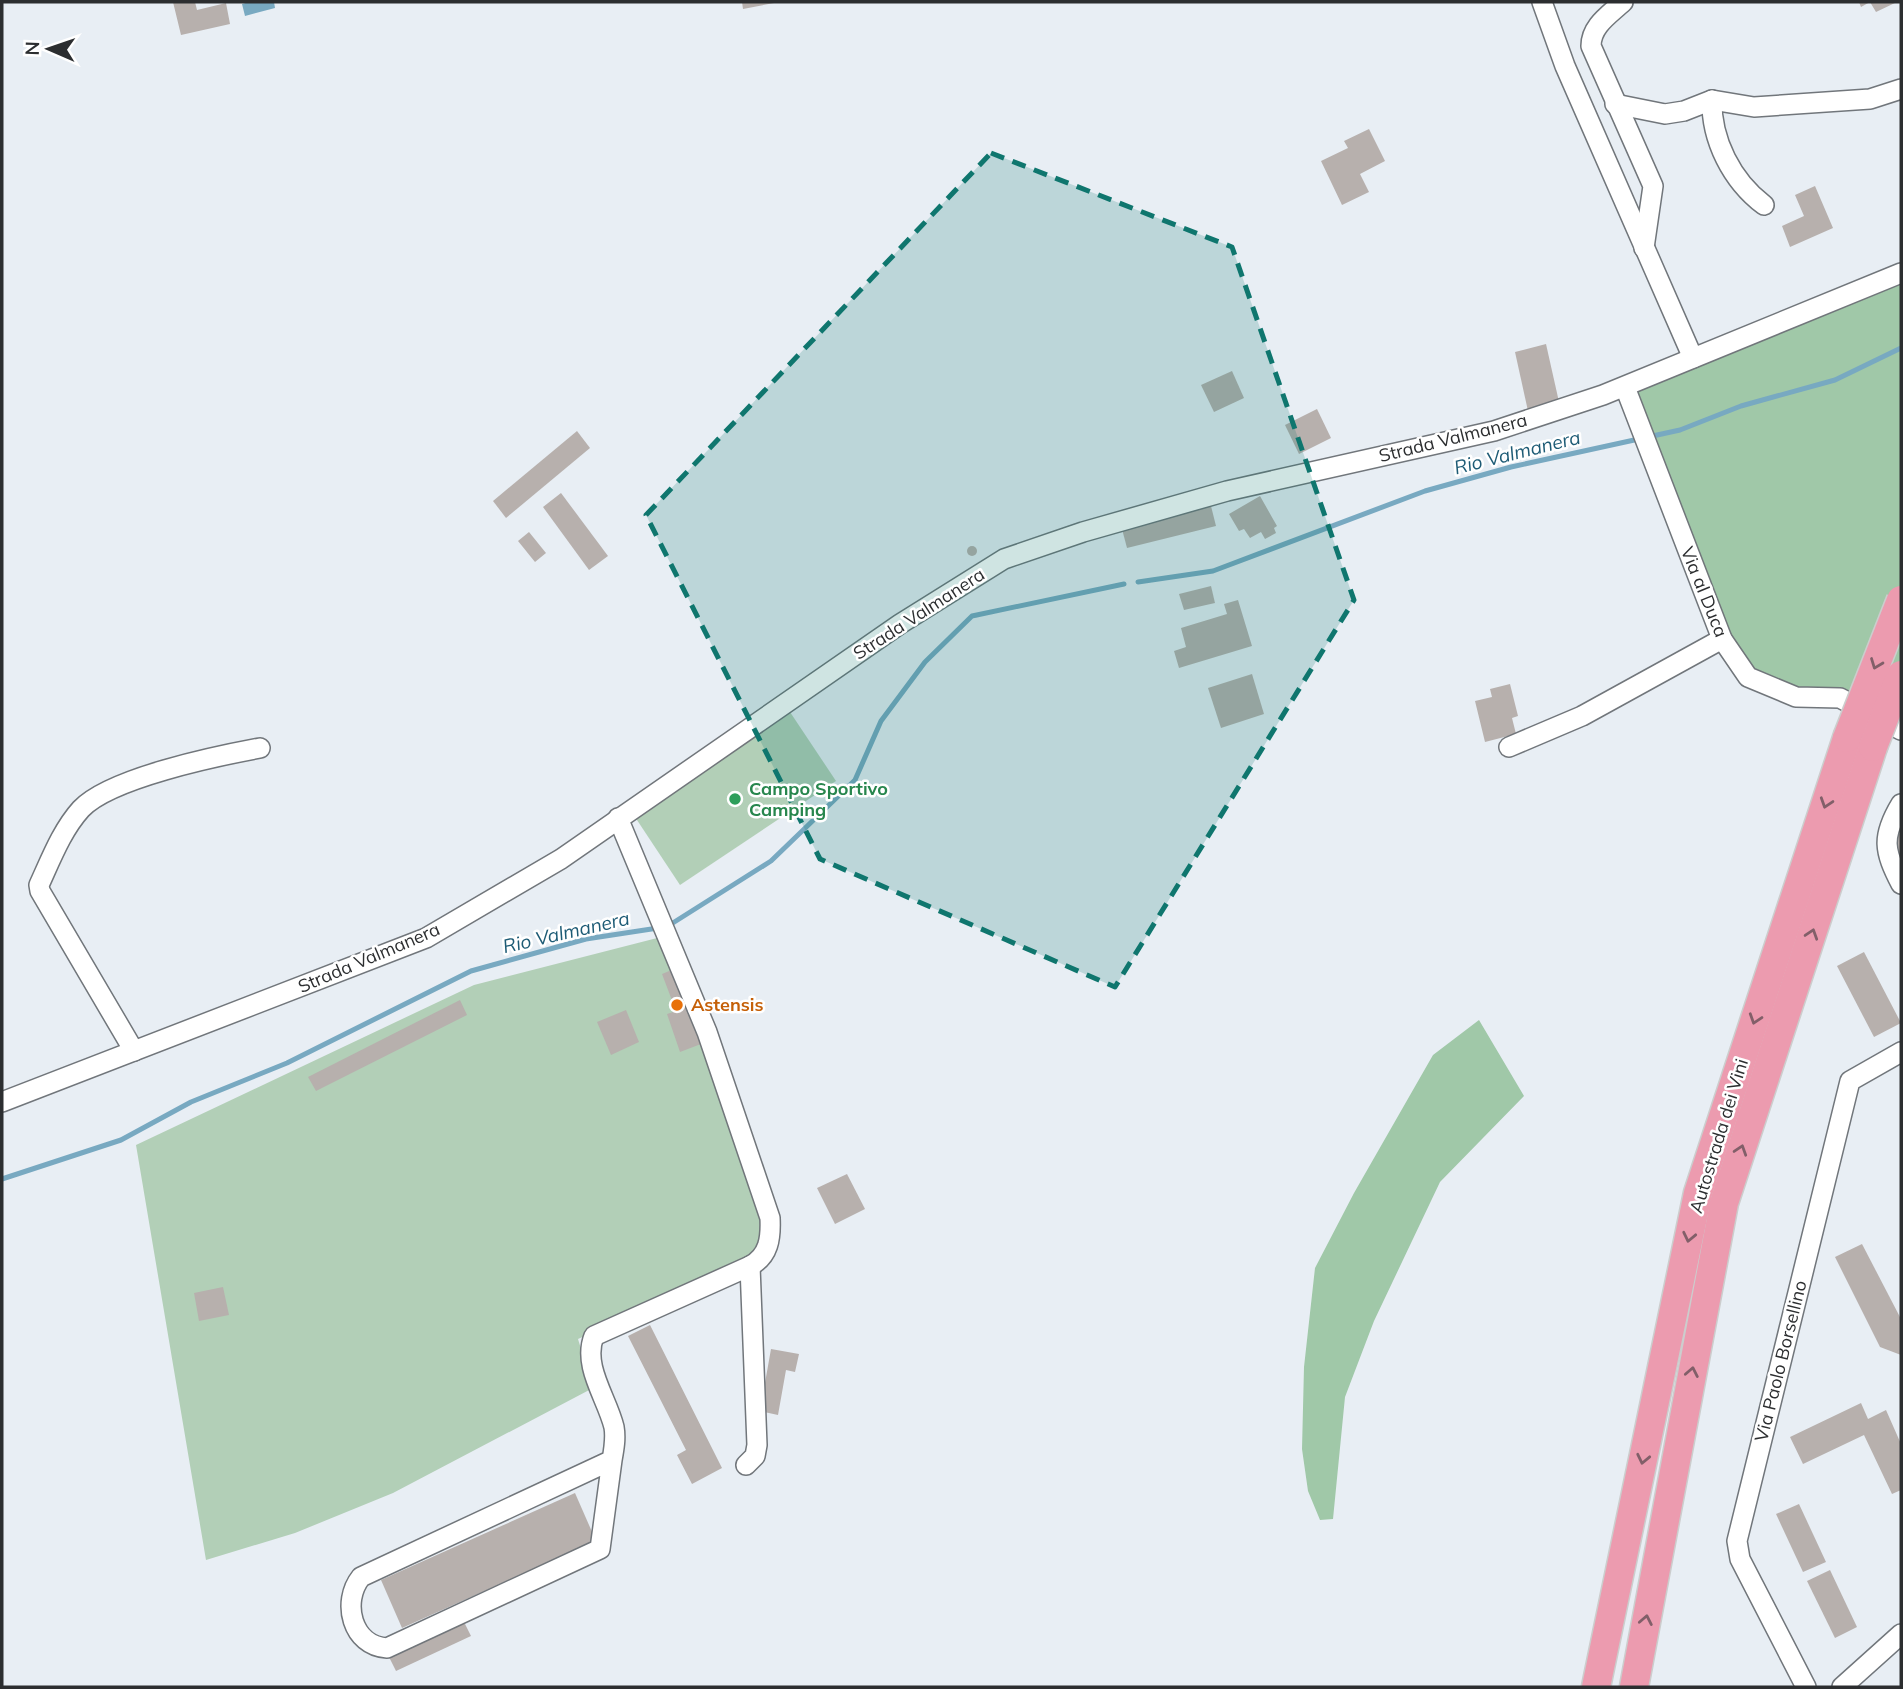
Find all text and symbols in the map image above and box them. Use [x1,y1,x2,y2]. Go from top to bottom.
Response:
north arrow [14,14,84,84]
text: N [20,41,44,56]
street label: Strada Valmanera [1376,408,1529,467]
water label: Rio Valmanera [1451,425,1583,479]
street label: Via al Duca [1676,543,1733,640]
street label: Strada Valmanera [849,563,989,665]
one-way arrow [1871,657,1885,669]
place label: Campo Sportivo Camping [749,777,888,821]
marker: Campo Sportivo Camping [727,791,743,807]
one-way arrow [1820,796,1834,809]
water label: Rio Valmanera [500,906,632,958]
street label: Strada Valmanera [294,917,443,998]
one-way arrow [1803,929,1818,941]
place label: Astensis [691,993,763,1016]
marker: Astensis [669,997,685,1013]
one-way arrow [1749,1012,1763,1025]
street label: Autostrada dei Vini [1684,1056,1753,1216]
one-way arrow [1733,1145,1747,1157]
one-way arrow [1683,1231,1698,1243]
street label: Via Paolo Borsellino [1749,1278,1812,1444]
one-way arrow [1684,1366,1699,1378]
one-way arrow [1636,1453,1651,1465]
one-way arrow [1638,1614,1653,1626]

